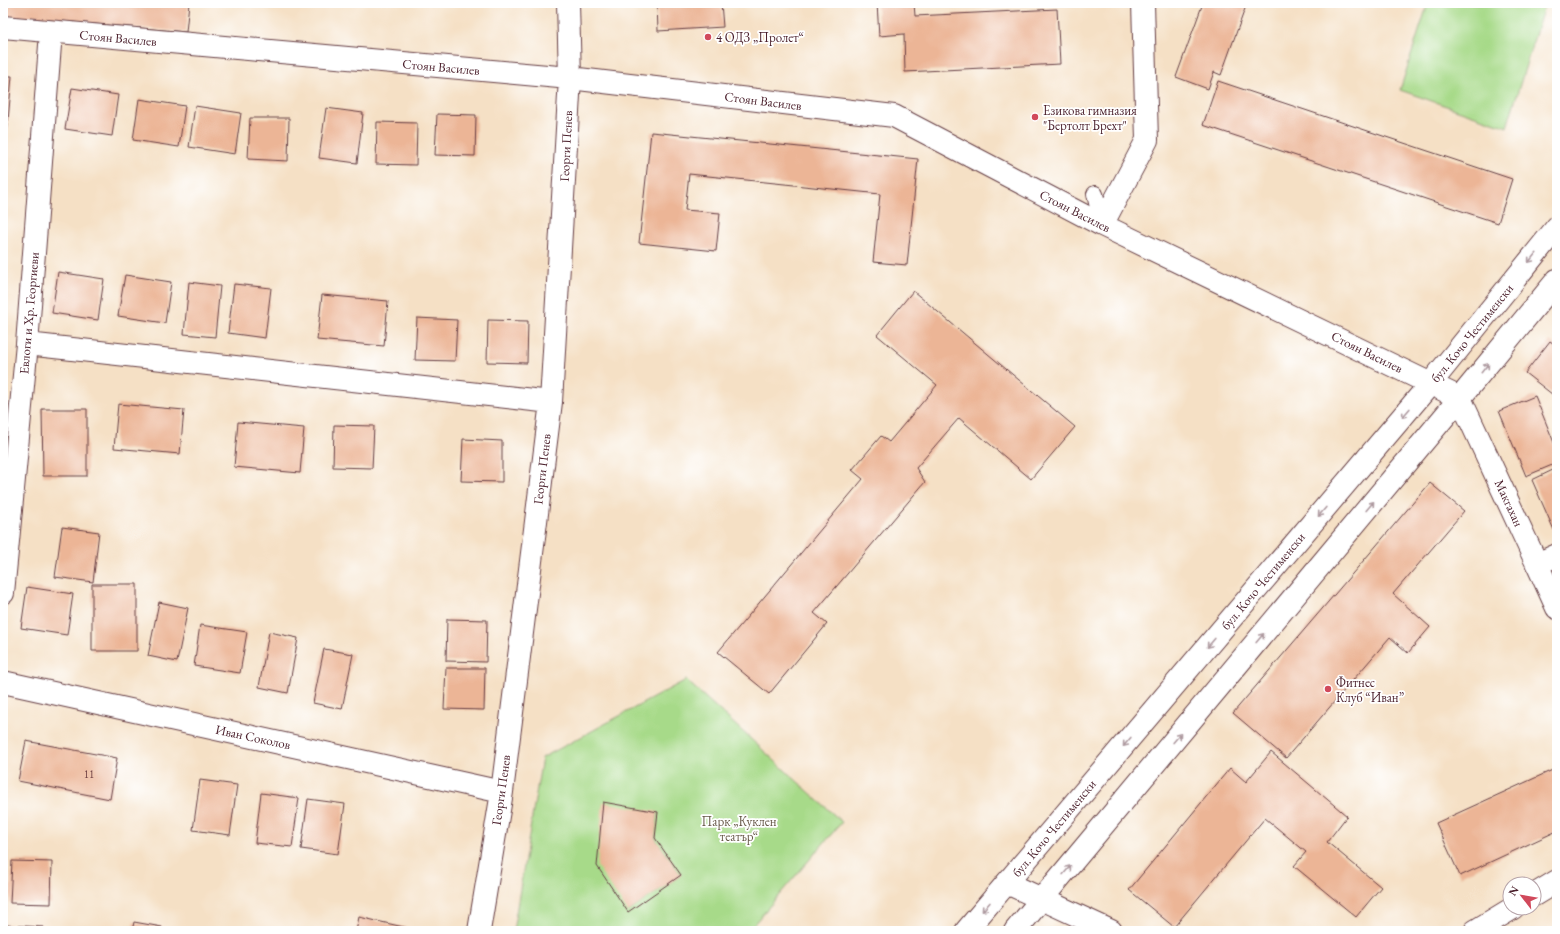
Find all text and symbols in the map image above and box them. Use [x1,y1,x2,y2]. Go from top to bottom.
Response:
street label: Стоян Василев [79,26,158,50]
place label: 4 ОДЗ „Пролет“ [716,29,804,46]
marker: 4 ОДЗ „Пролет“ [703,32,713,42]
street label: Стоян Василев [402,55,481,79]
street label: Стоян Василев [723,88,803,114]
place label: Езикова гимназия "Бертолт Брехт" [1043,102,1137,134]
street label: Георги Пенев [556,110,576,182]
marker: Езикова гимназия "Бертолт Брехт" [1030,112,1040,122]
street label: Стоян Василев [1037,186,1114,236]
street label: Евлоги и Хр. Георгиеви [15,251,43,375]
one-way arrow [1528,252,1537,263]
street label: бул. Кочо Честименски [1427,280,1517,386]
street label: Стоян Василев [1328,327,1406,377]
one-way arrow [1481,362,1489,373]
one-way arrow [1401,407,1410,418]
street label: Георги Пенев [529,432,555,505]
street label: Макгахан [1491,477,1527,529]
one-way arrow [1366,501,1375,512]
one-way arrow [1317,507,1326,517]
street label: бул. Кочо Честименски [1217,529,1309,633]
one-way arrow [1255,633,1264,644]
one-way arrow [1206,638,1215,649]
place label: Фитнес Клуб “Иван” [1336,674,1404,706]
marker: Фитнес Клуб “Иван” [1323,684,1333,694]
street label: Иван Соколов [214,721,293,753]
one-way arrow [1172,733,1181,744]
one-way arrow [1122,737,1131,748]
street label: Георги Пенев [488,753,514,826]
house number: 11 [84,767,94,781]
street label: бул. Кочо Честименски [1008,776,1100,880]
park label: Парк „Куклен театър“ [701,813,777,845]
one-way arrow [1062,865,1071,876]
north arrow [1502,876,1542,916]
text: N [1505,883,1522,898]
one-way arrow [982,902,991,913]

